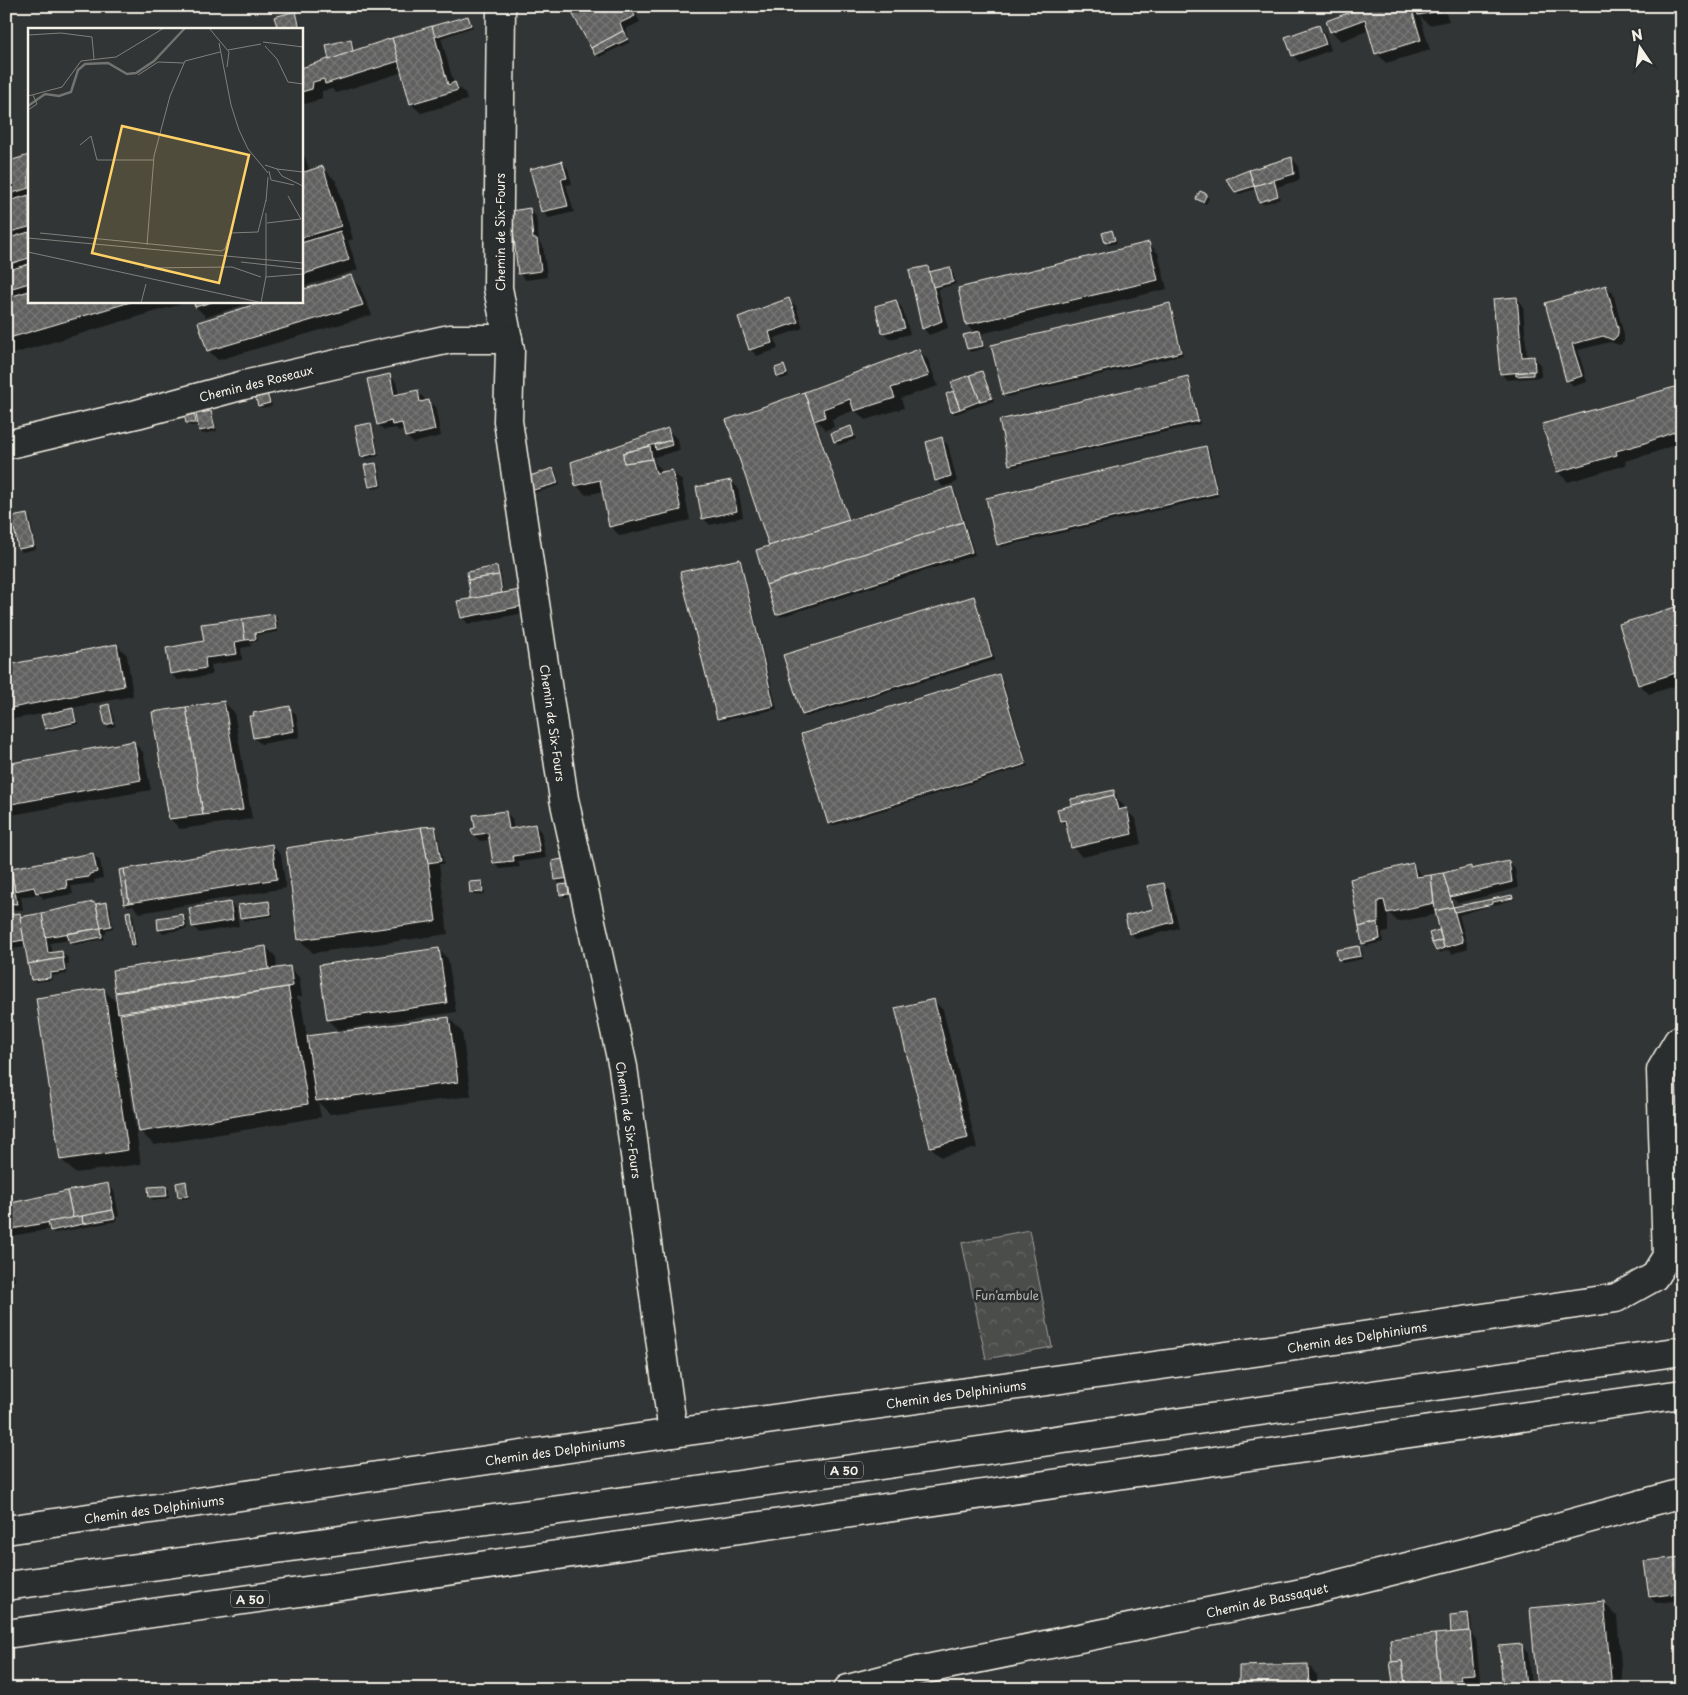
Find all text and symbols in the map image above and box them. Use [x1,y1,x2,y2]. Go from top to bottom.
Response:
north arrow [1616,22,1666,72]
text: N [1629,23,1645,46]
inset map [28,28,302,302]
street label: Chemin de Six-Fours [491,172,509,291]
street label: Chemin des Roseaux [197,360,315,406]
street label: Chemin de Six-Fours [536,663,570,783]
street label: Chemin de Six-Fours [612,1060,646,1180]
park label: Fun'ambule [975,1286,1039,1304]
street label: Chemin des Delphiniums [1286,1317,1429,1357]
street label: Chemin des Delphiniums [885,1375,1028,1413]
street label: Chemin des Delphiniums [484,1432,627,1470]
road number: A 50 [825,1462,863,1478]
street label: Chemin des Delphiniums [83,1490,226,1528]
street label: Chemin de Bassaquet [1204,1578,1330,1622]
road number: A 50 [231,1590,269,1608]

